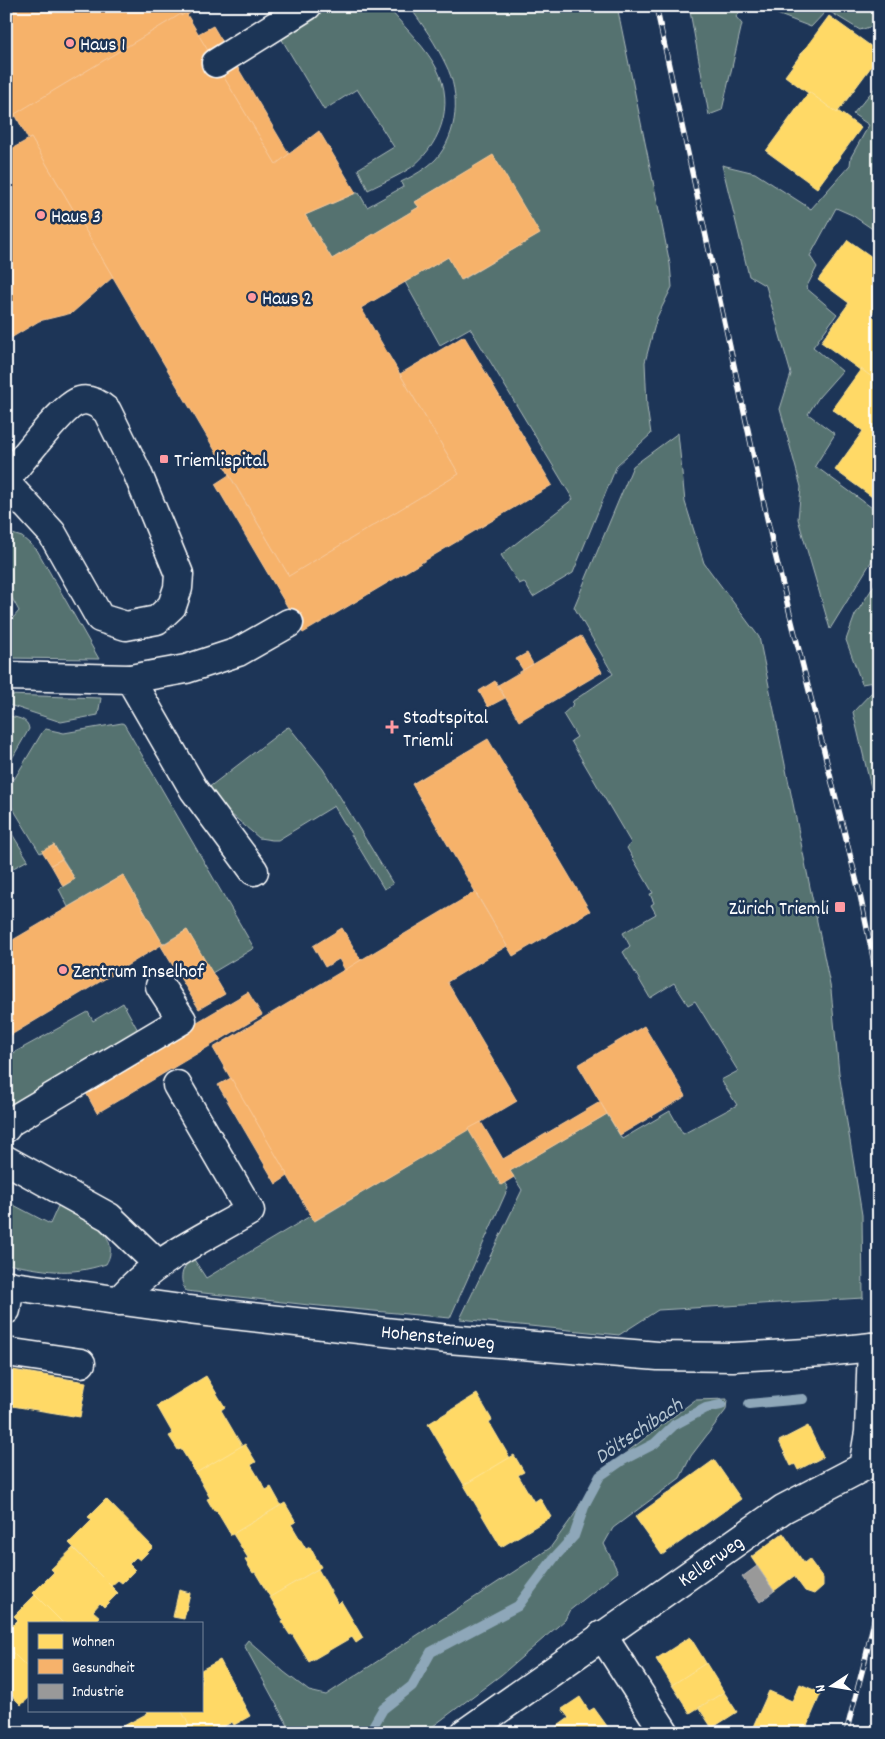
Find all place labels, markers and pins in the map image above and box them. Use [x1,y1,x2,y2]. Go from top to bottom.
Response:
place label: Haus 1 [80,32,126,60]
marker: Haus 1 [64,37,76,49]
place label: Haus 3 [51,204,101,232]
marker: Haus 3 [35,209,47,221]
place label: Haus 2 [262,286,312,314]
marker: Haus 2 [246,291,258,303]
place label: Triemlispital [174,448,267,476]
marker: Triemlispital [158,453,170,465]
place label: Stadtspital Triemli [403,705,488,756]
marker: Stadtspital Triemli [385,720,399,734]
place label: Zürich Triemli [729,896,829,924]
marker: Zürich Triemli [833,900,847,914]
place label: Zentrum Inselhof [73,959,205,987]
marker: Zentrum Inselhof [57,964,69,976]

